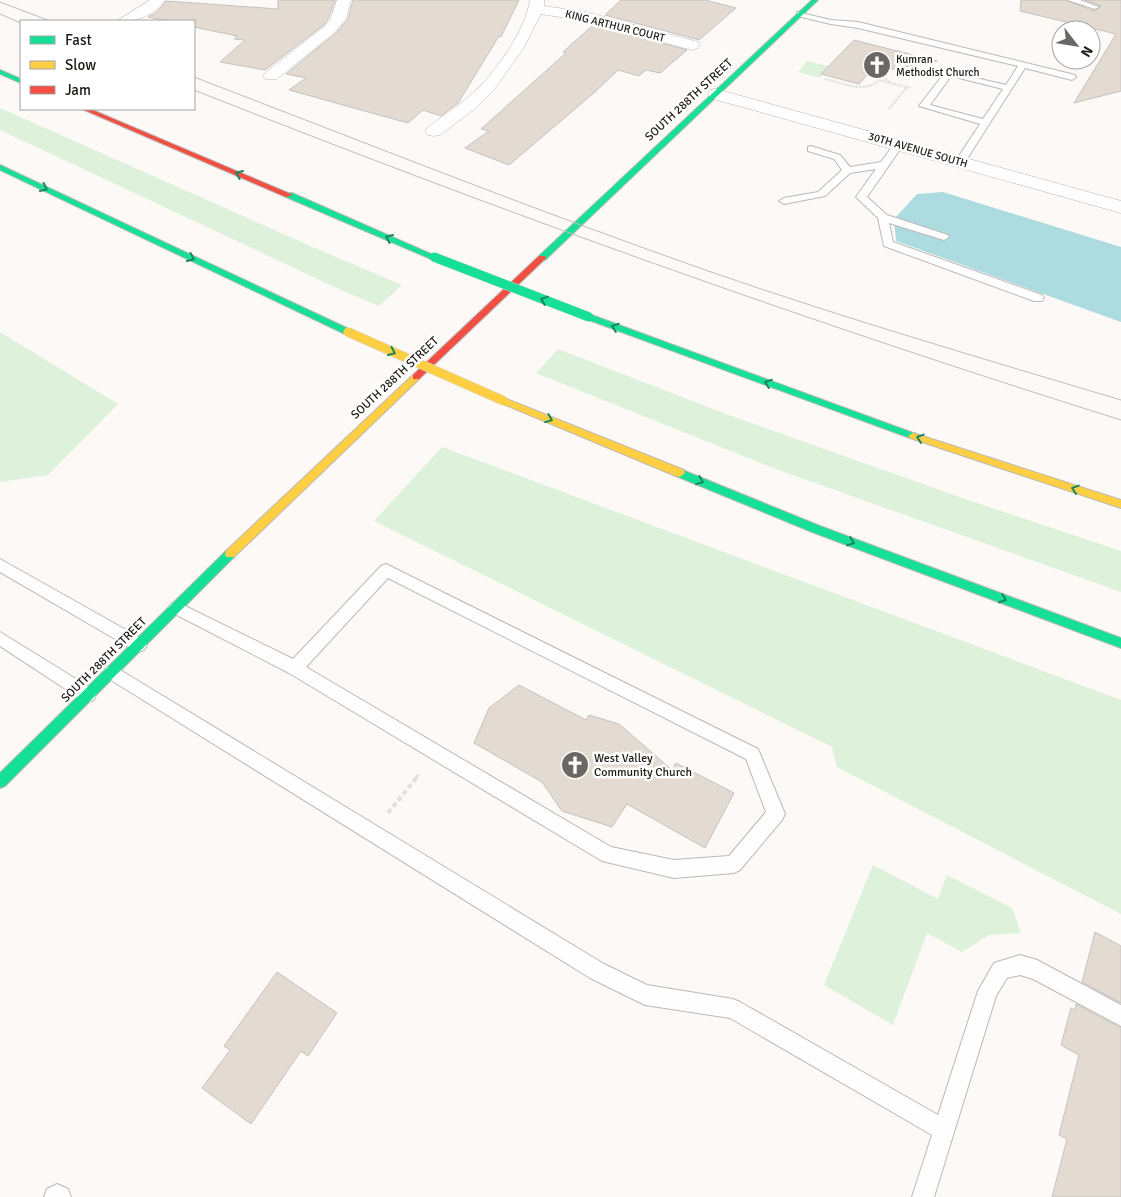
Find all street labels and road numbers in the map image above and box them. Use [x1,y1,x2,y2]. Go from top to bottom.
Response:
street label: KING ARTHUR COURT [564,7,667,45]
street label: SOUTH 288TH STREET [642,56,736,144]
street label: 30TH AVENUE SOUTH [867,130,969,170]
street label: SOUTH 288TH STREET [348,334,442,422]
street label: SOUTH 288TH STREET [58,614,150,706]

